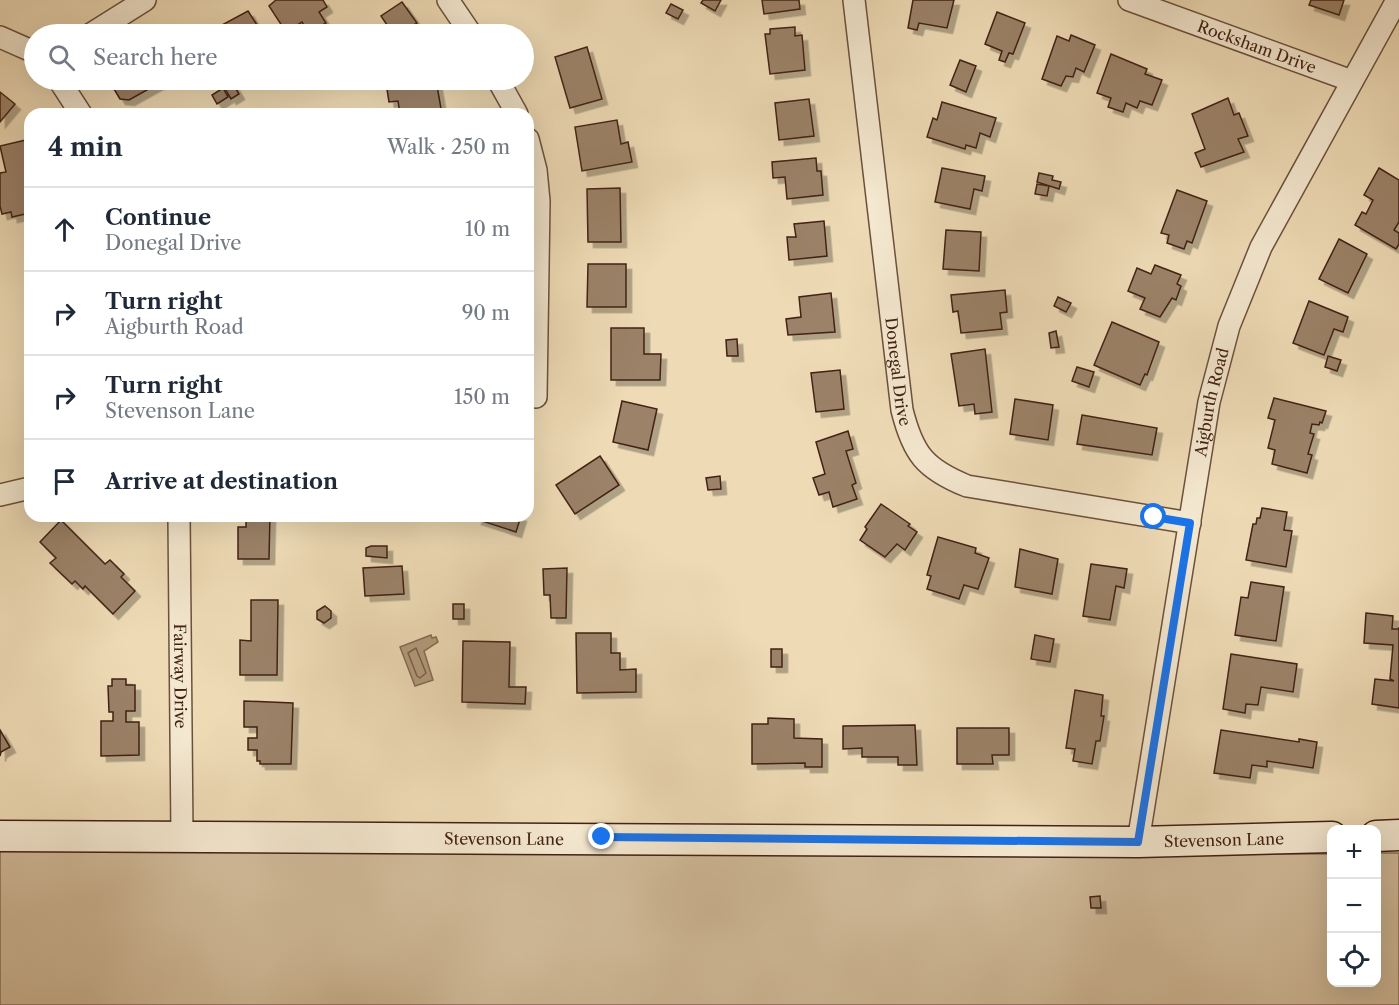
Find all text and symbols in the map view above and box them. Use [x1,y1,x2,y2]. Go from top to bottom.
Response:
street label: Rocksham Drive [1195,16,1319,77]
search box [24,24,534,90]
icon: search [45,41,78,74]
text: Search here [93,44,218,71]
text: 4 min [48,131,123,163]
text: Walk · 250 m [387,135,510,159]
text: Continue [105,204,211,231]
icon: ahead [48,213,81,246]
text: 10 m [465,217,510,241]
text: Donegal Drive [105,231,241,255]
text: Turn right [105,288,223,315]
icon: right [48,297,81,330]
text: 90 m [462,301,510,325]
text: Aigburth Road [105,315,244,339]
street label: Donegal Drive [881,316,916,428]
street label: Aigburth Road [1190,345,1233,459]
text: Turn right [105,372,223,399]
icon: right [48,381,81,414]
text: 150 m [454,385,510,409]
text: Stevenson Lane [105,399,255,423]
icon: arrive [48,465,81,498]
text: Arrive at destination [105,468,338,495]
route start [1140,503,1166,529]
street label: Fairway Drive [170,623,191,729]
route end [588,823,614,849]
map controls [1327,825,1381,987]
button: + [1327,825,1381,879]
street label: Stevenson Lane [444,828,564,849]
street label: Stevenson Lane [1164,828,1284,851]
button: − [1327,879,1381,933]
button: locate [1327,933,1381,987]

